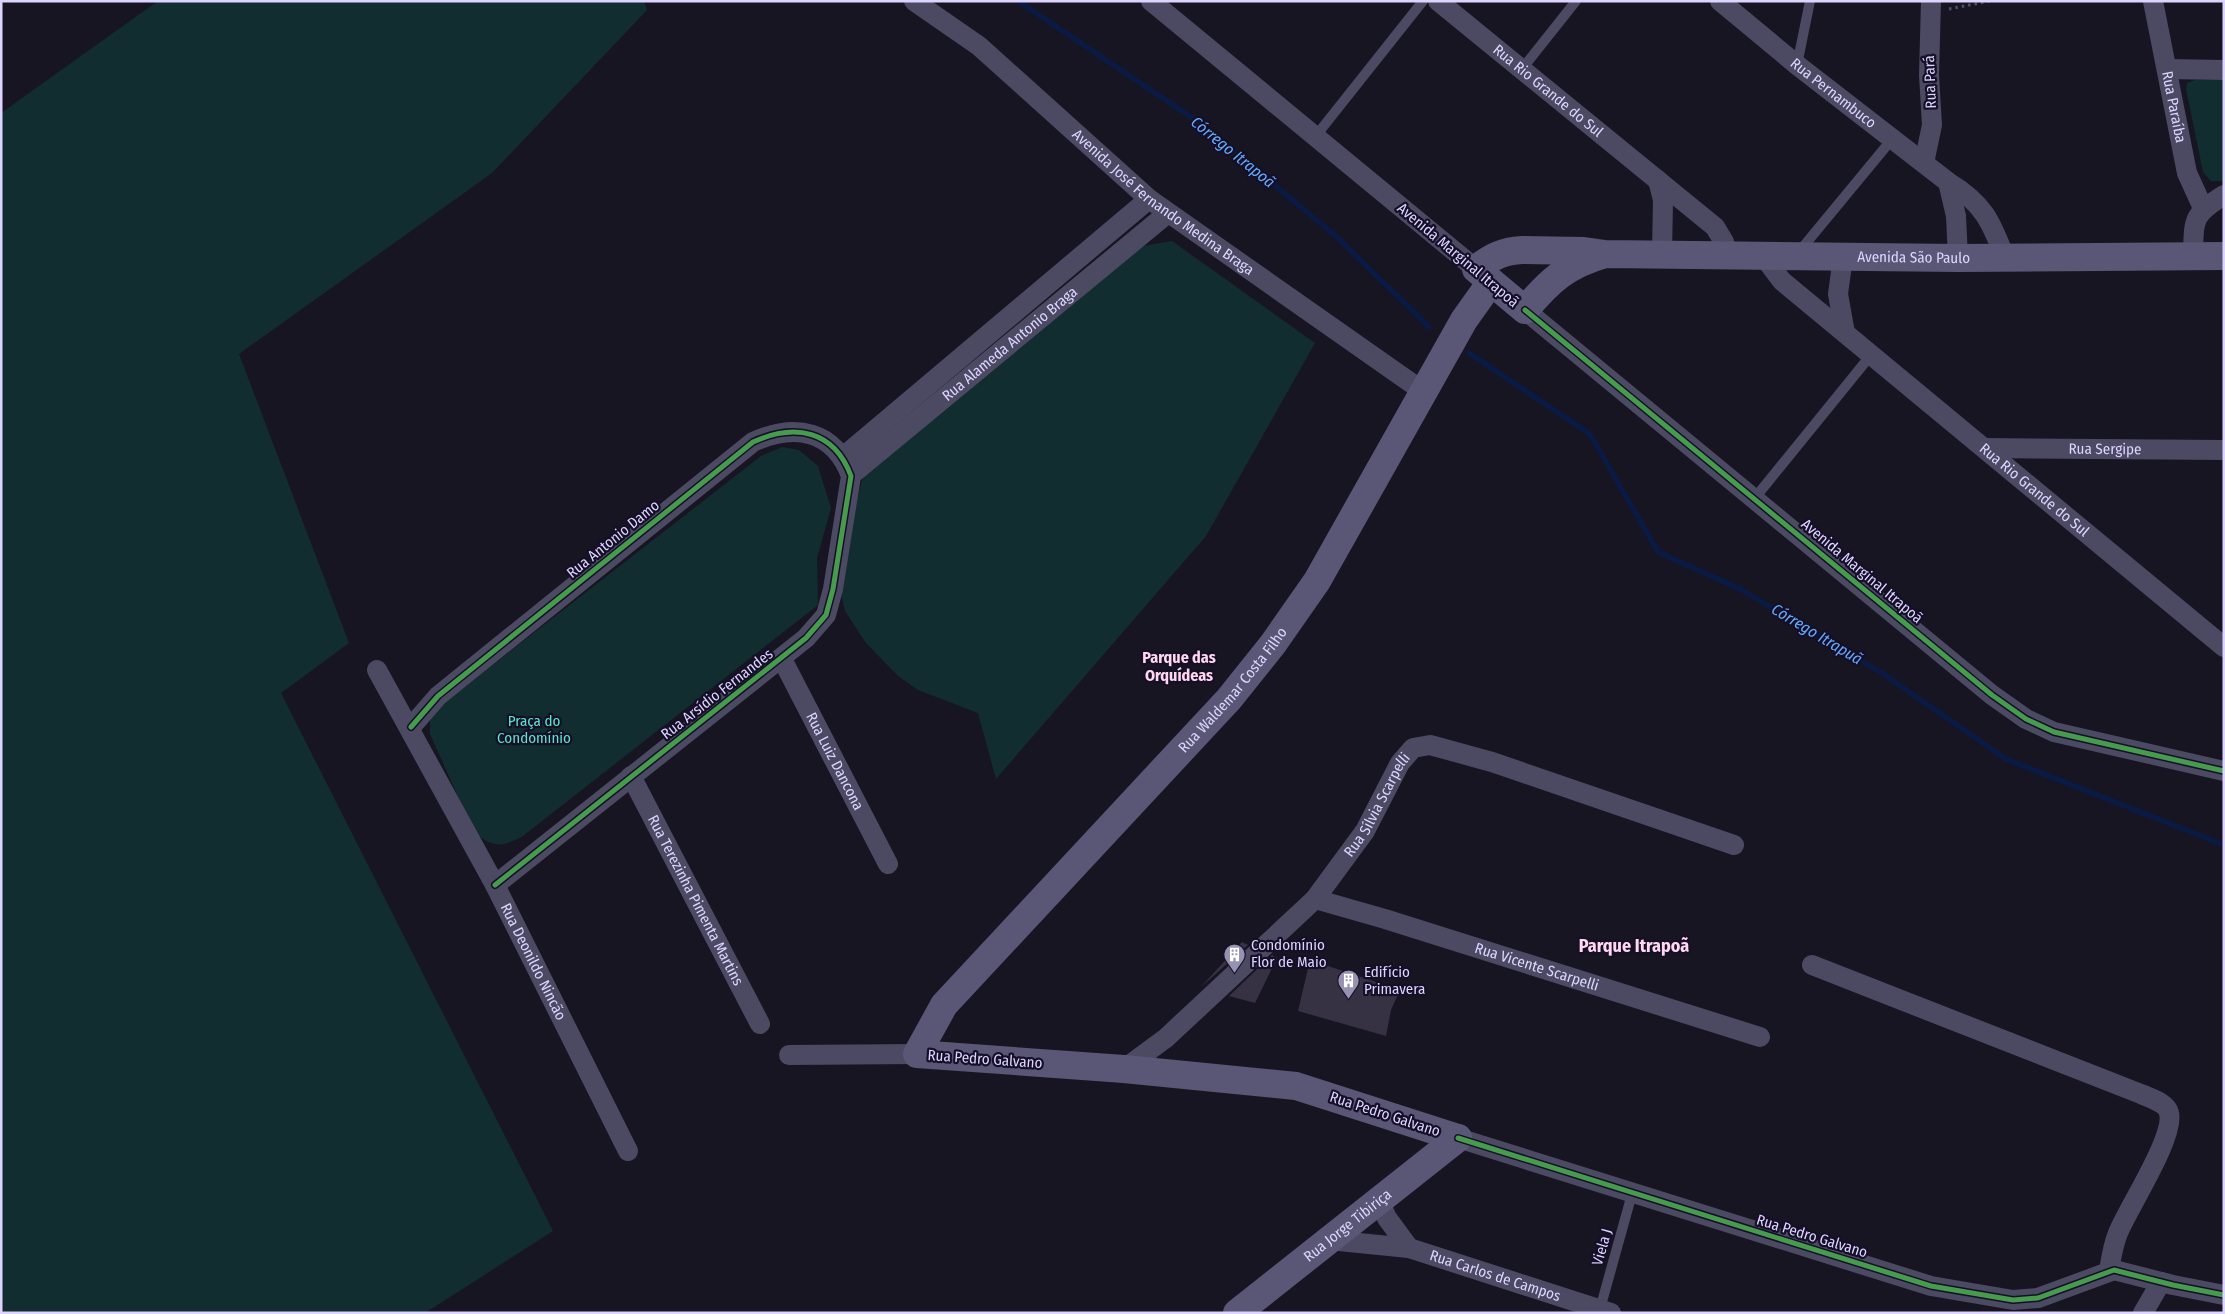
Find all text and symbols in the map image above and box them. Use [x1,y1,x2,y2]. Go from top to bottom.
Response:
street label: Rua Rio Grande do Sul [1489,41,1607,141]
street label: Rua Pernambuco [1787,54,1880,132]
street label: Rua Pará [1920,55,1940,109]
street label: Rua Paraíba [2158,70,2190,144]
water label: Córrego Itrapoã [1187,112,1279,192]
street label: Avenida José Fernando Medina Braga [1069,125,1258,279]
street label: Avenida Marginal Itrapoã [1394,199,1522,311]
street label: Avenida São Paulo [1857,248,1970,267]
street label: Rua Alameda Antonio Braga [939,283,1081,405]
street label: Rua Rio Grande do Sul [1976,439,2093,540]
street label: Rua Sergipe [2068,440,2142,458]
street label: Rua Antonio Damo [563,496,663,582]
street label: Avenida Marginal Itrapoã [1798,515,1926,627]
water label: Córrego Itrapuã [1768,599,1866,669]
street label: Rua Waldemar Costa Filho [1175,624,1291,756]
street label: Rua Arsídio Fernandes [658,645,776,743]
district label: Parque das Orquídeas [1142,648,1216,685]
street label: Rua Luiz Dancona [802,709,868,813]
park label: Praça do Condomínio [497,712,571,747]
street label: Rua Sílvia Scarpelli [1340,749,1414,860]
street label: Rua Terezinha Pimenta Martins [644,812,747,988]
street label: Rua Deonildo Nincão [497,900,570,1023]
district label: Parque Itrapoã [1579,935,1689,957]
place label: Condomínio Flor de Maio [1251,936,1327,971]
street label: Rua Vicente Scarpelli [1473,939,1601,995]
building icon: Condomínio Flor de Maio [1223,942,1247,973]
place label: Edifício Primavera [1364,963,1425,998]
building icon: Edifício Primavera [1336,969,1360,1000]
street label: Rua Pedro Galvano [927,1046,1043,1072]
street label: Rua Pedro Galvano [1327,1088,1443,1140]
street label: Rua Jorge Tibiriça [1300,1185,1395,1266]
street label: Rua Pedro Galvano [1754,1211,1870,1261]
street label: Viela J [1588,1226,1616,1268]
street label: Rua Carlos de Campos [1428,1246,1563,1305]

